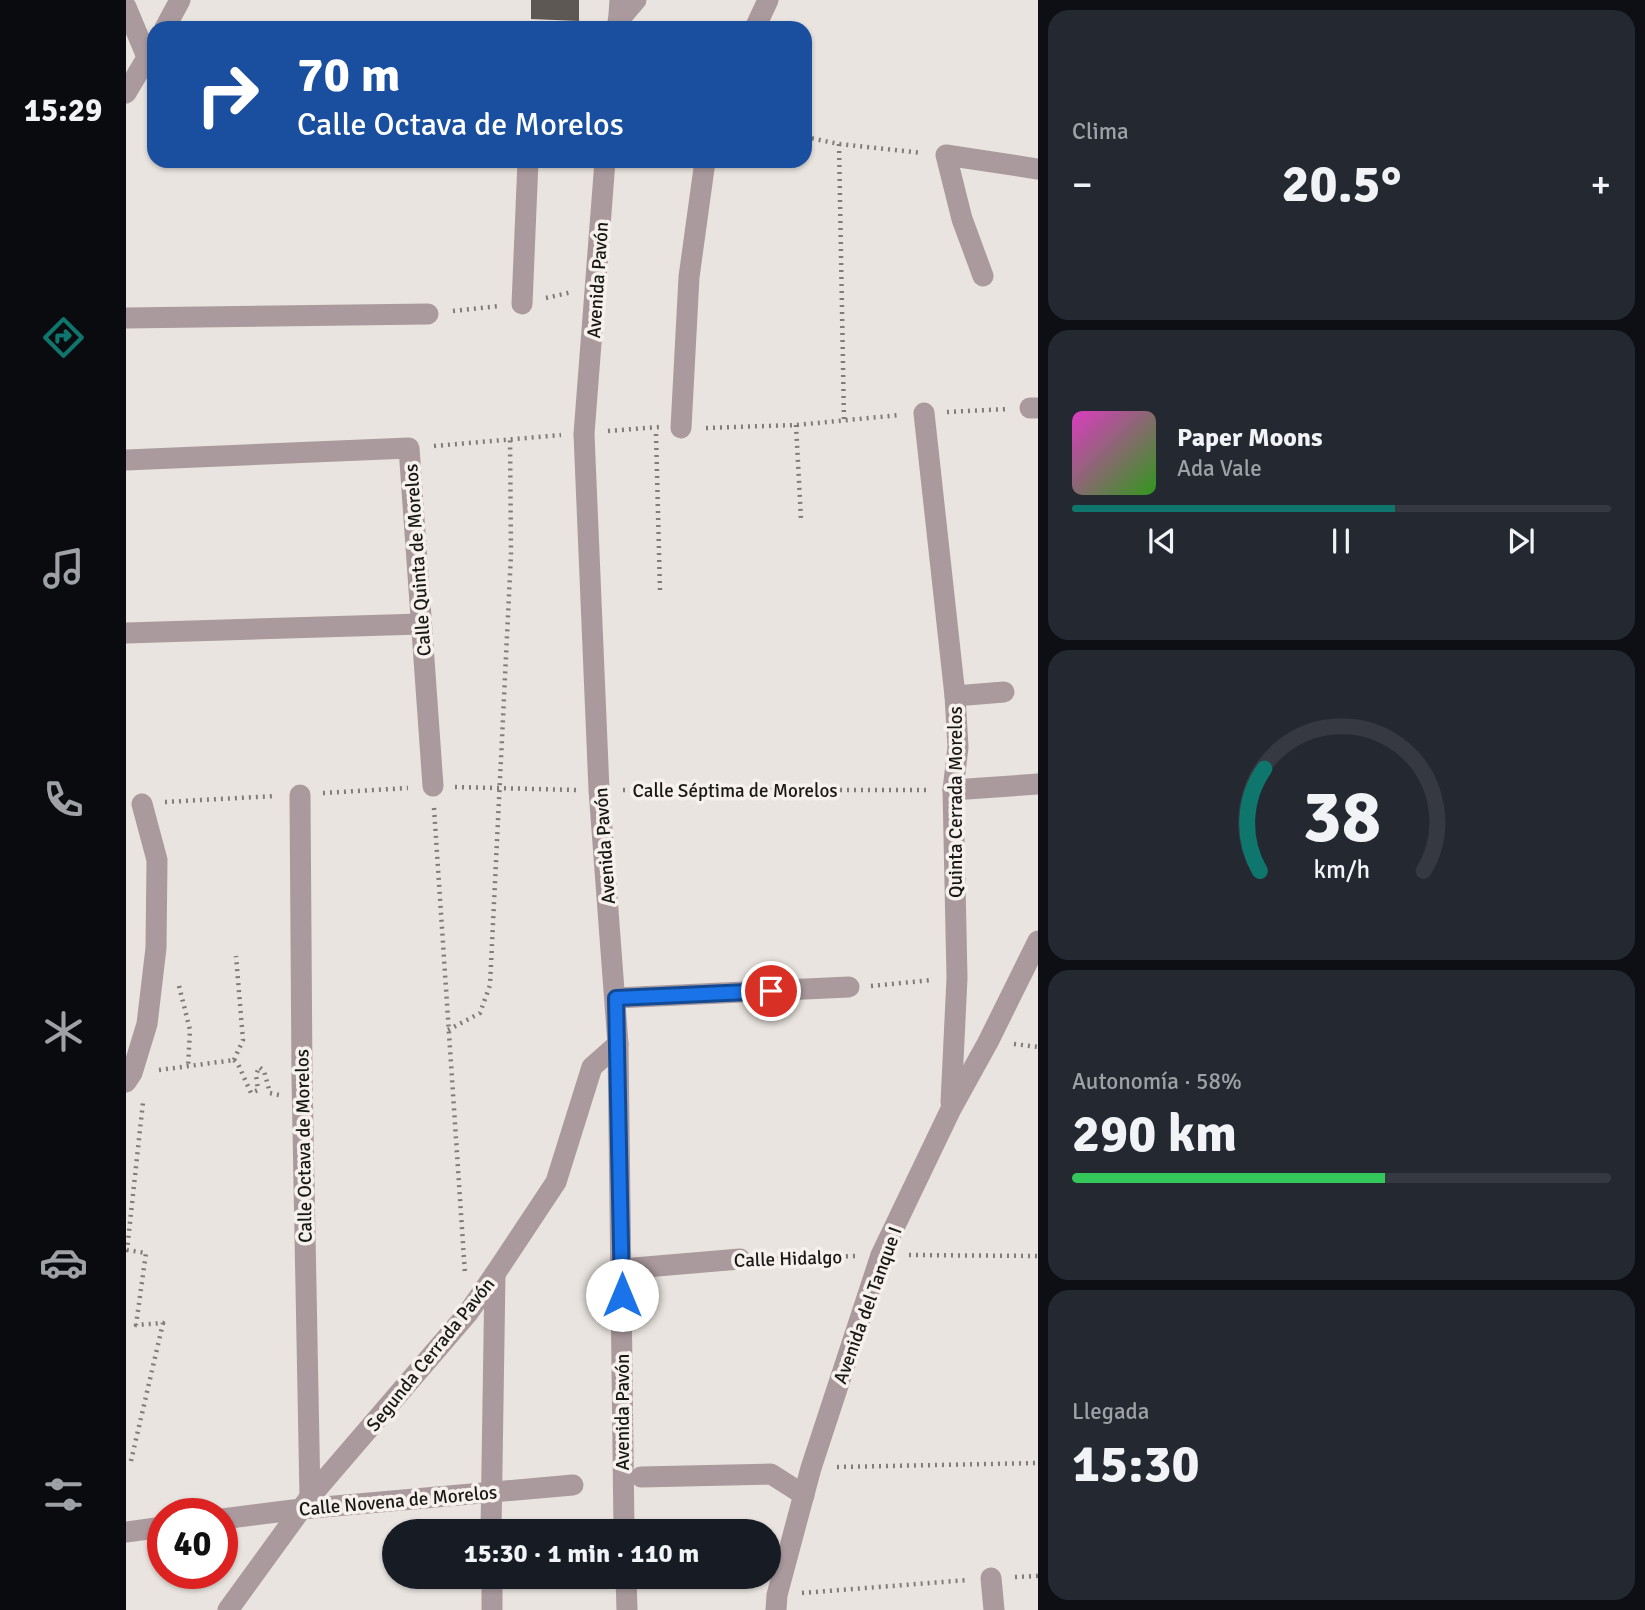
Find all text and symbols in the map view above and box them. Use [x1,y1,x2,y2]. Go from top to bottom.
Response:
text: 70 m [297,45,400,105]
icon: right [182,49,273,140]
text: 15:29 [24,91,102,130]
text: Calle Octava de Morelos [297,105,624,144]
text: Clima [1072,117,1129,146]
text: 20.5° [1282,152,1401,216]
text: − [1072,161,1093,208]
text: + [1590,161,1611,208]
street label: Avenida Pavón [582,221,614,339]
icon: directions [39,313,88,362]
text: Paper Moons [1177,422,1323,454]
text: Ada Vale [1177,454,1262,483]
street label: Calle Quinta de Morelos [399,463,437,657]
icon: previous [1143,522,1181,560]
icon: pause [1322,522,1360,560]
icon: next [1502,522,1540,560]
icon: music [39,544,88,593]
street label: Quinta Cerrada Morelos [944,706,968,898]
text: 38 [1302,773,1381,862]
icon: phone [39,775,88,824]
street label: Calle Séptima de Morelos [632,779,838,803]
street label: Avenida Pavón [589,787,621,905]
text: km/h [1313,854,1370,885]
pin [741,961,801,1021]
icon: arrive [752,972,790,1010]
icon: climate [39,1007,88,1056]
street label: Calle Octava de Morelos [290,1049,318,1243]
text: Autonomía · 58% [1072,1067,1242,1096]
text: 290 km [1072,1102,1237,1166]
street label: Avenida del Tanque I [828,1223,908,1387]
icon: car [39,1238,88,1287]
street label: Calle Hidalgo [733,1245,843,1273]
position arrow [585,1258,659,1332]
street label: Segunda Cerrada Pavón [361,1273,500,1436]
street label: Avenida Pavón [611,1354,635,1470]
text: Llegada [1072,1397,1149,1426]
text: 15:30 [1072,1432,1200,1496]
icon: filters [39,1470,88,1519]
street label: Calle Novena de Morelos [298,1480,498,1522]
speed limit sign: 40 [147,1498,238,1589]
text: 15:30 · 1 min · 110 m [464,1538,699,1570]

